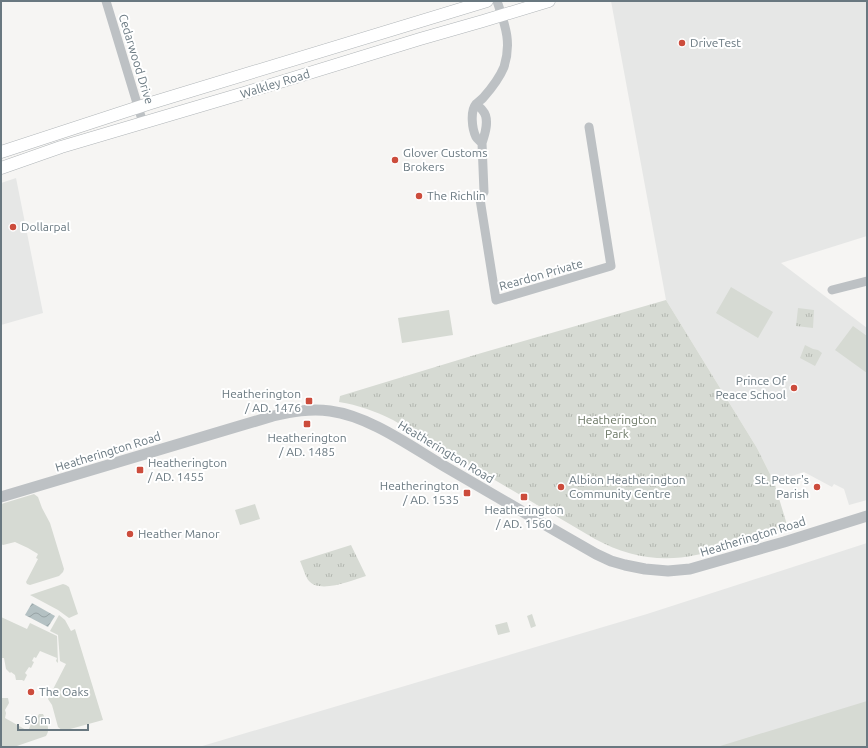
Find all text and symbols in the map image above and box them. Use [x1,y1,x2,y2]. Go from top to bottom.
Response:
street label: Cedarwood Drive [117,12,156,105]
place label: DriveTest [690,36,741,49]
marker: DriveTest [677,38,687,48]
street label: Walkley Road [238,67,311,100]
place label: Glover Customs Brokers [403,146,487,173]
marker: Glover Customs Brokers [390,155,400,165]
place label: The Richlin [427,189,486,202]
marker: The Richlin [414,191,424,201]
place label: Dollarpal [21,220,70,233]
marker: Dollarpal [8,222,18,232]
street label: Reardon Private [498,256,584,293]
place label: Prince Of Peace School [715,374,786,401]
marker: Prince Of Peace School [789,383,799,393]
place label: Heatherington / AD. 1476 [222,387,301,414]
marker: Heatherington / AD. 1476 [304,396,314,406]
park label: Heatherington Park [577,413,657,440]
street label: Heatherington Road [396,418,497,485]
marker: Heatherington / AD. 1485 [302,419,312,429]
street label: Heatherington Road [54,429,162,474]
place label: Heatherington / AD. 1485 [267,431,347,458]
place label: Heatherington / AD. 1455 [147,456,227,483]
marker: Heatherington / AD. 1455 [135,465,145,475]
place label: Albion Heatherington Community Centre [569,473,686,500]
place label: St. Peter's Parish [755,473,809,500]
place label: Heatherington / AD. 1535 [380,479,459,506]
marker: Albion Heatherington Community Centre [556,482,566,492]
marker: St. Peter's Parish [812,482,822,492]
marker: Heatherington / AD. 1535 [462,488,472,498]
marker: Heatherington / AD. 1560 [519,492,529,502]
place label: Heatherington / AD. 1560 [484,503,564,530]
street label: Heatherington Road [699,514,807,559]
place label: Heather Manor [138,527,220,540]
marker: Heather Manor [125,529,135,539]
place label: The Oaks [39,685,89,698]
marker: The Oaks [26,687,36,697]
scale bar [18,706,88,732]
text: 50 m [24,713,51,726]

